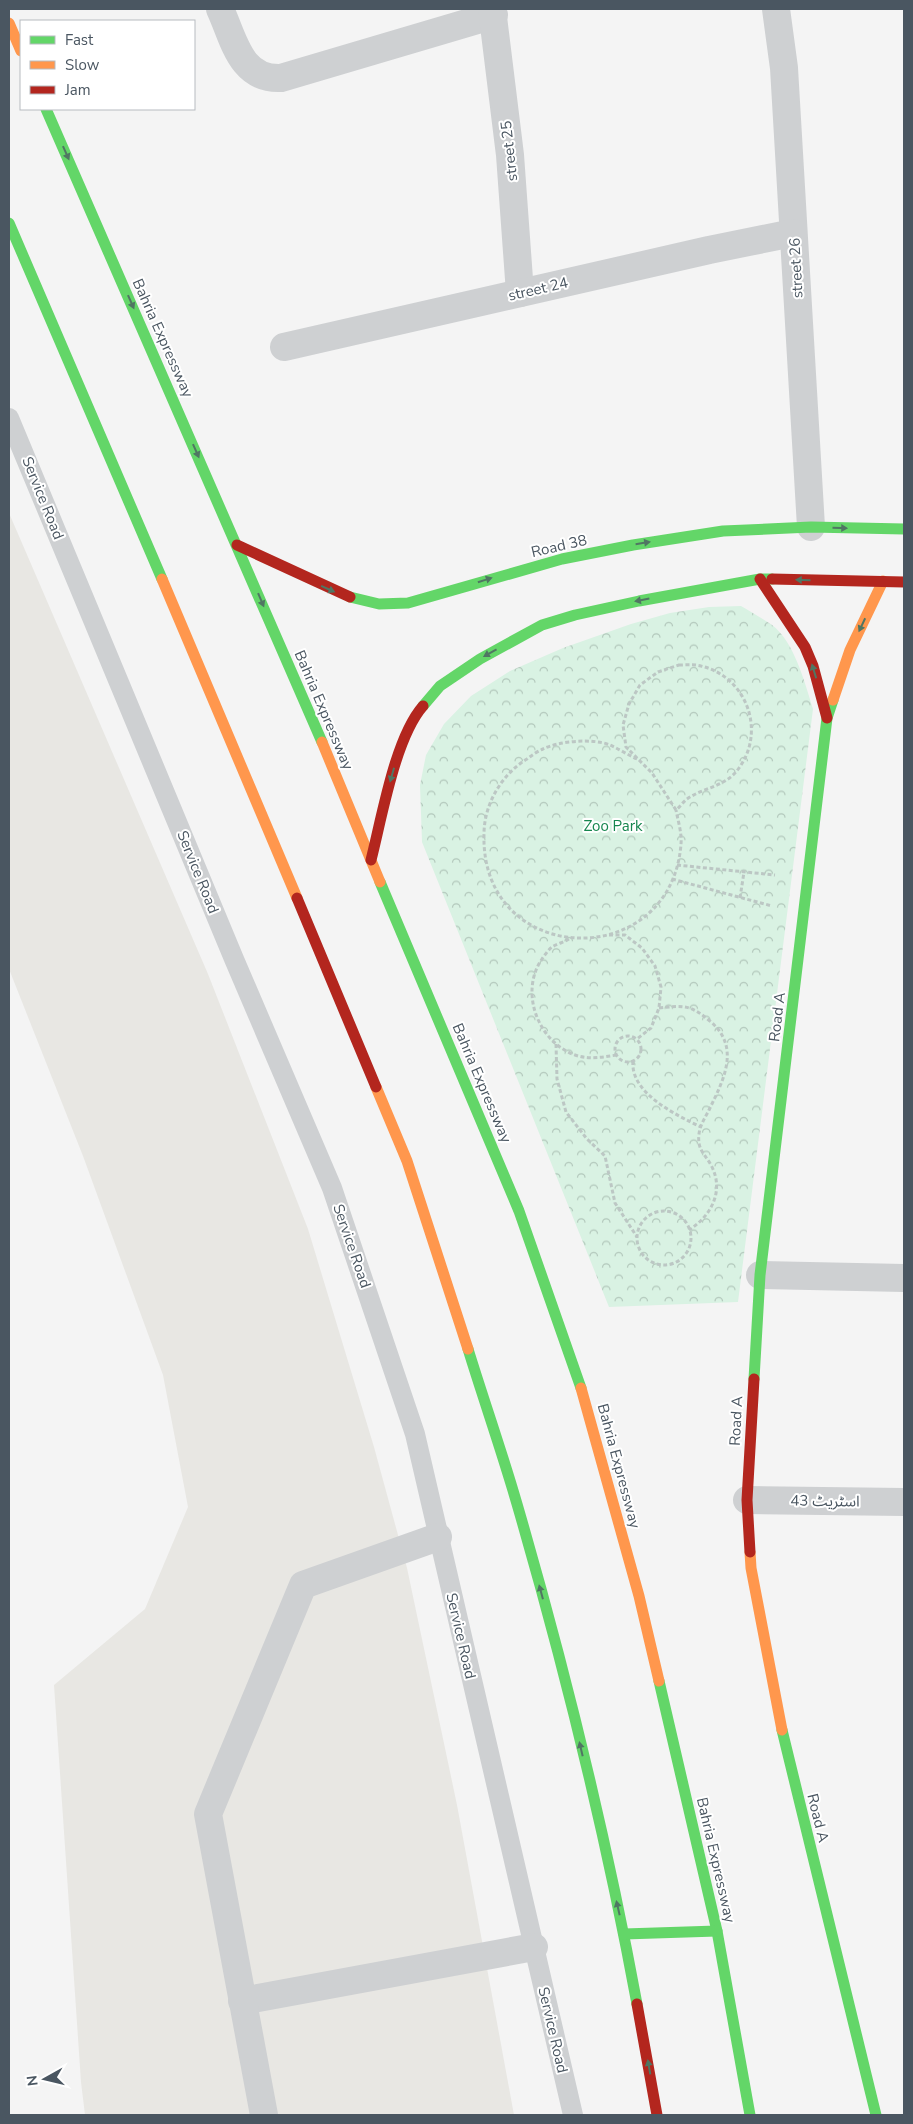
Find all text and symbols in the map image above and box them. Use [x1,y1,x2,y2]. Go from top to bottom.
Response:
legend [20,20,195,110]
text: Fast [65,30,94,50]
text: Slow [65,55,100,75]
text: Jam [64,80,91,100]
street label: street 25 [496,120,522,182]
one-way arrow [62,146,70,160]
street label: street 26 [784,237,808,299]
street label: street 24 [506,272,570,306]
street label: Bahria Expressway [128,275,198,401]
one-way arrow [127,295,135,309]
one-way arrow [193,444,201,458]
street label: Service Road [17,454,69,542]
one-way arrow [832,524,848,532]
street label: Road 38 [529,530,589,562]
one-way arrow [636,539,652,547]
one-way arrow [478,576,493,584]
one-way arrow [795,576,811,584]
one-way arrow [321,585,335,593]
one-way arrow [257,593,265,607]
one-way arrow [634,597,650,605]
one-way arrow [858,618,866,632]
street label: Bahria Expressway [290,647,358,773]
one-way arrow [483,649,497,658]
one-way arrow [810,664,818,679]
one-way arrow [388,768,396,783]
park label: Zoo Park [583,816,643,836]
street label: Service Road [172,828,224,916]
street label: Road A [764,991,790,1043]
street label: Bahria Expressway [448,1020,516,1146]
street label: Service Road [328,1201,376,1291]
street label: Road A [725,1396,747,1446]
street label: Bahria Expressway [593,1401,645,1531]
street label: اسٹریٹ 43 [790,1490,860,1512]
one-way arrow [537,1585,545,1600]
street label: Service Road [441,1591,481,1681]
one-way arrow [577,1742,585,1757]
street label: Road A [802,1791,834,1845]
street label: Bahria Expressway [692,1795,740,1925]
one-way arrow [614,1900,622,1915]
street label: Service Road [533,1985,573,2075]
north arrow [20,2054,70,2104]
one-way arrow [644,2059,652,2075]
text: N [22,2074,43,2087]

